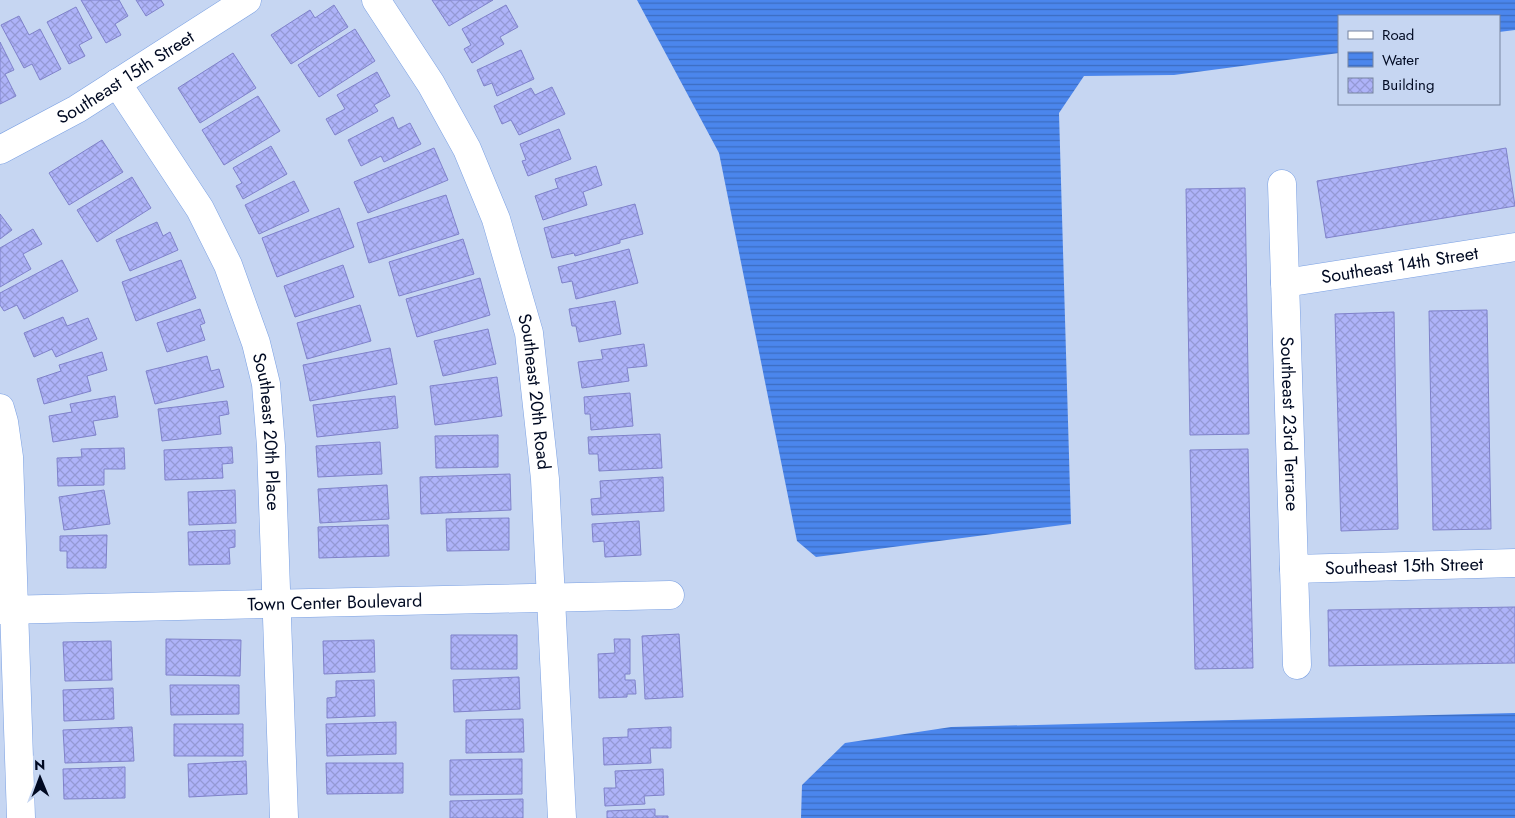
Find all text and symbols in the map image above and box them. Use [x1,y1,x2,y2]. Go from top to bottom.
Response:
legend [1338,15,1500,105]
street label: Southeast 15th Street [52,24,200,131]
text: Road [1382,24,1414,46]
text: Water [1382,49,1420,71]
text: Building [1382,74,1434,96]
street label: Southeast 14th Street [1319,240,1481,290]
street label: Southeast 20th Road [511,311,557,471]
street label: Southeast 23rd Terrace [1274,336,1305,512]
street label: Southeast 20th Place [246,350,286,511]
street label: Southeast 15th Street [1324,551,1484,581]
street label: Town Center Boulevard [247,588,423,617]
north arrow [15,753,65,803]
text: N [34,755,46,775]

